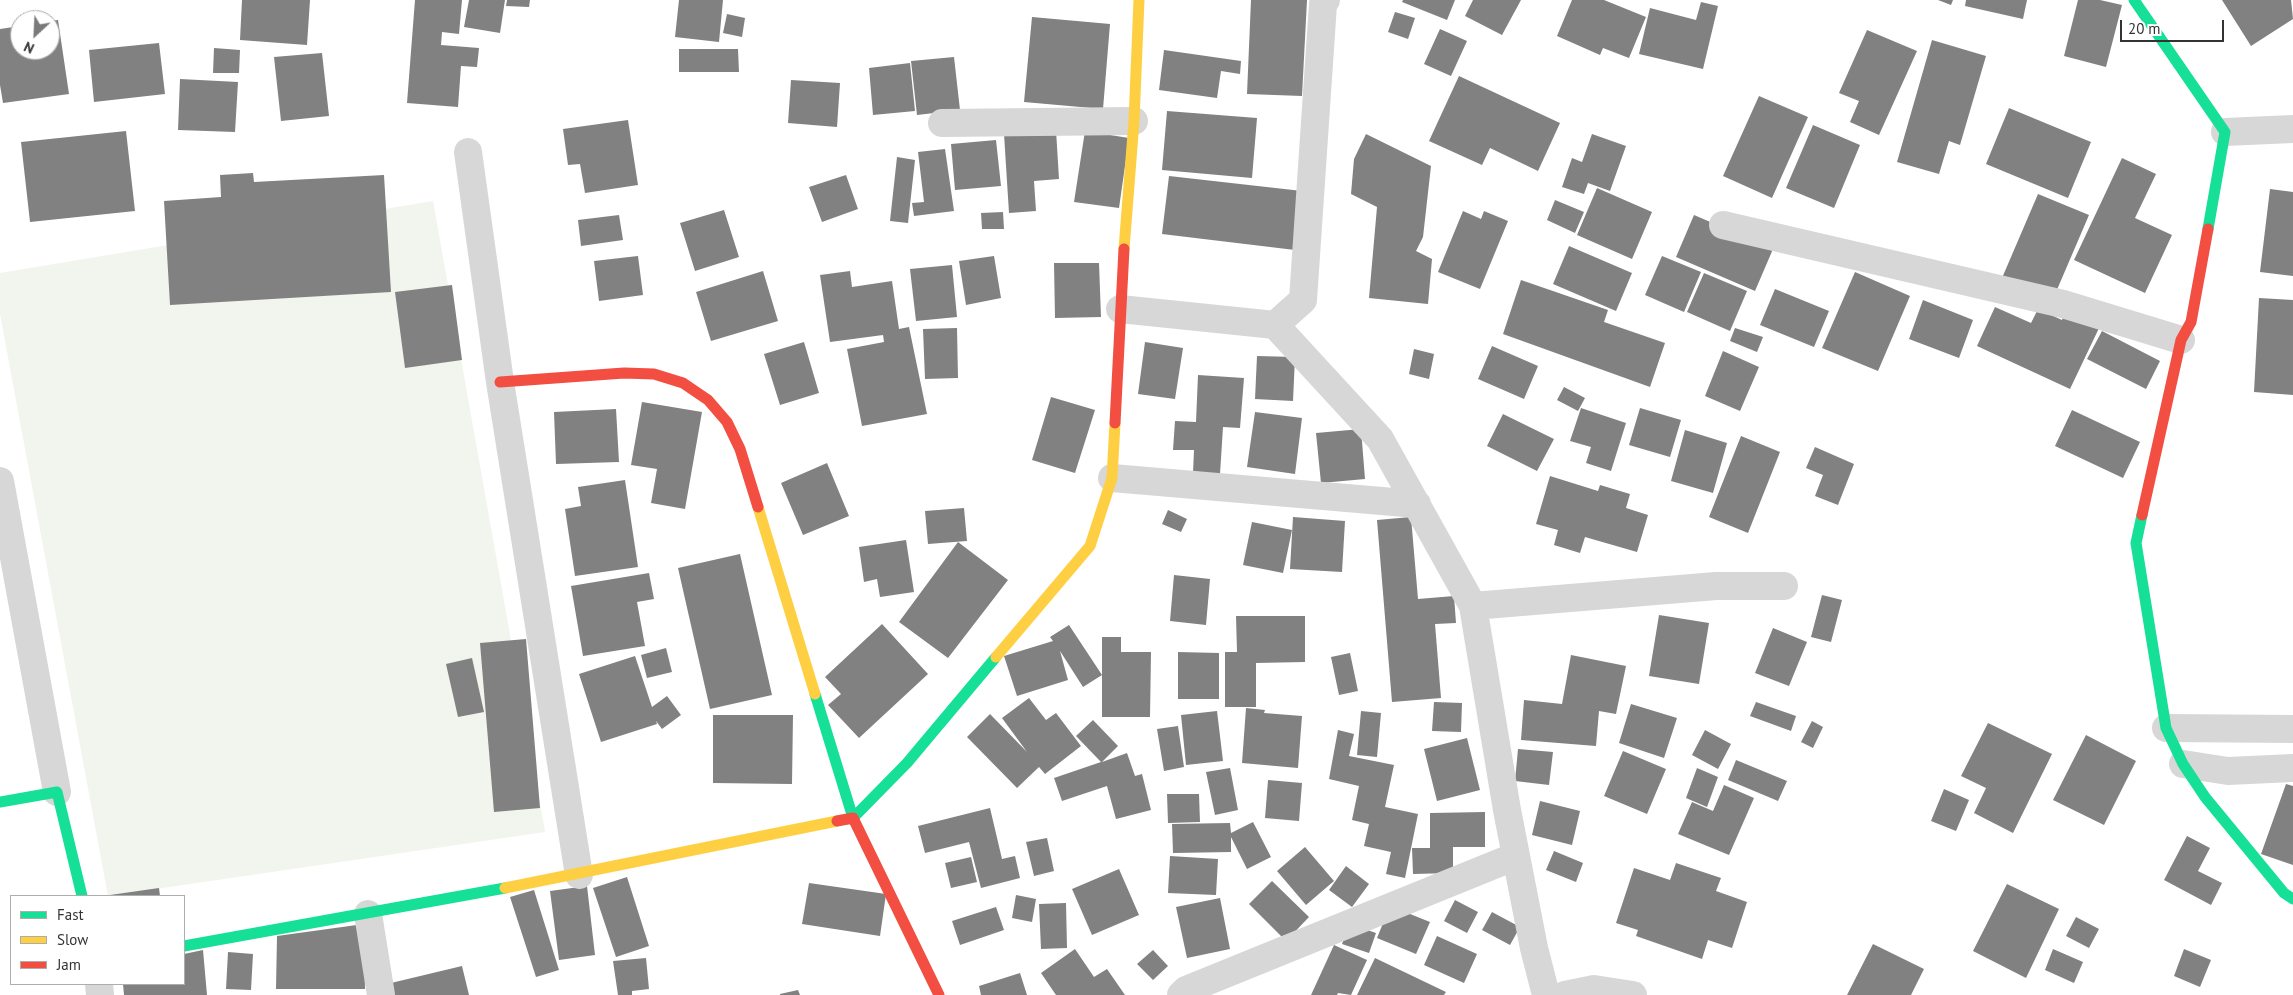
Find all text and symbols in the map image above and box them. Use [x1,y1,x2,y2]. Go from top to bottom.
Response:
north arrow [10,10,60,60]
scale bar [2123,10,2227,42]
text: 20 m [2128,19,2161,38]
text: N [21,38,37,58]
legend [10,895,185,985]
text: Fast [57,905,84,924]
text: Slow [57,930,88,949]
text: Jam [57,955,81,974]

